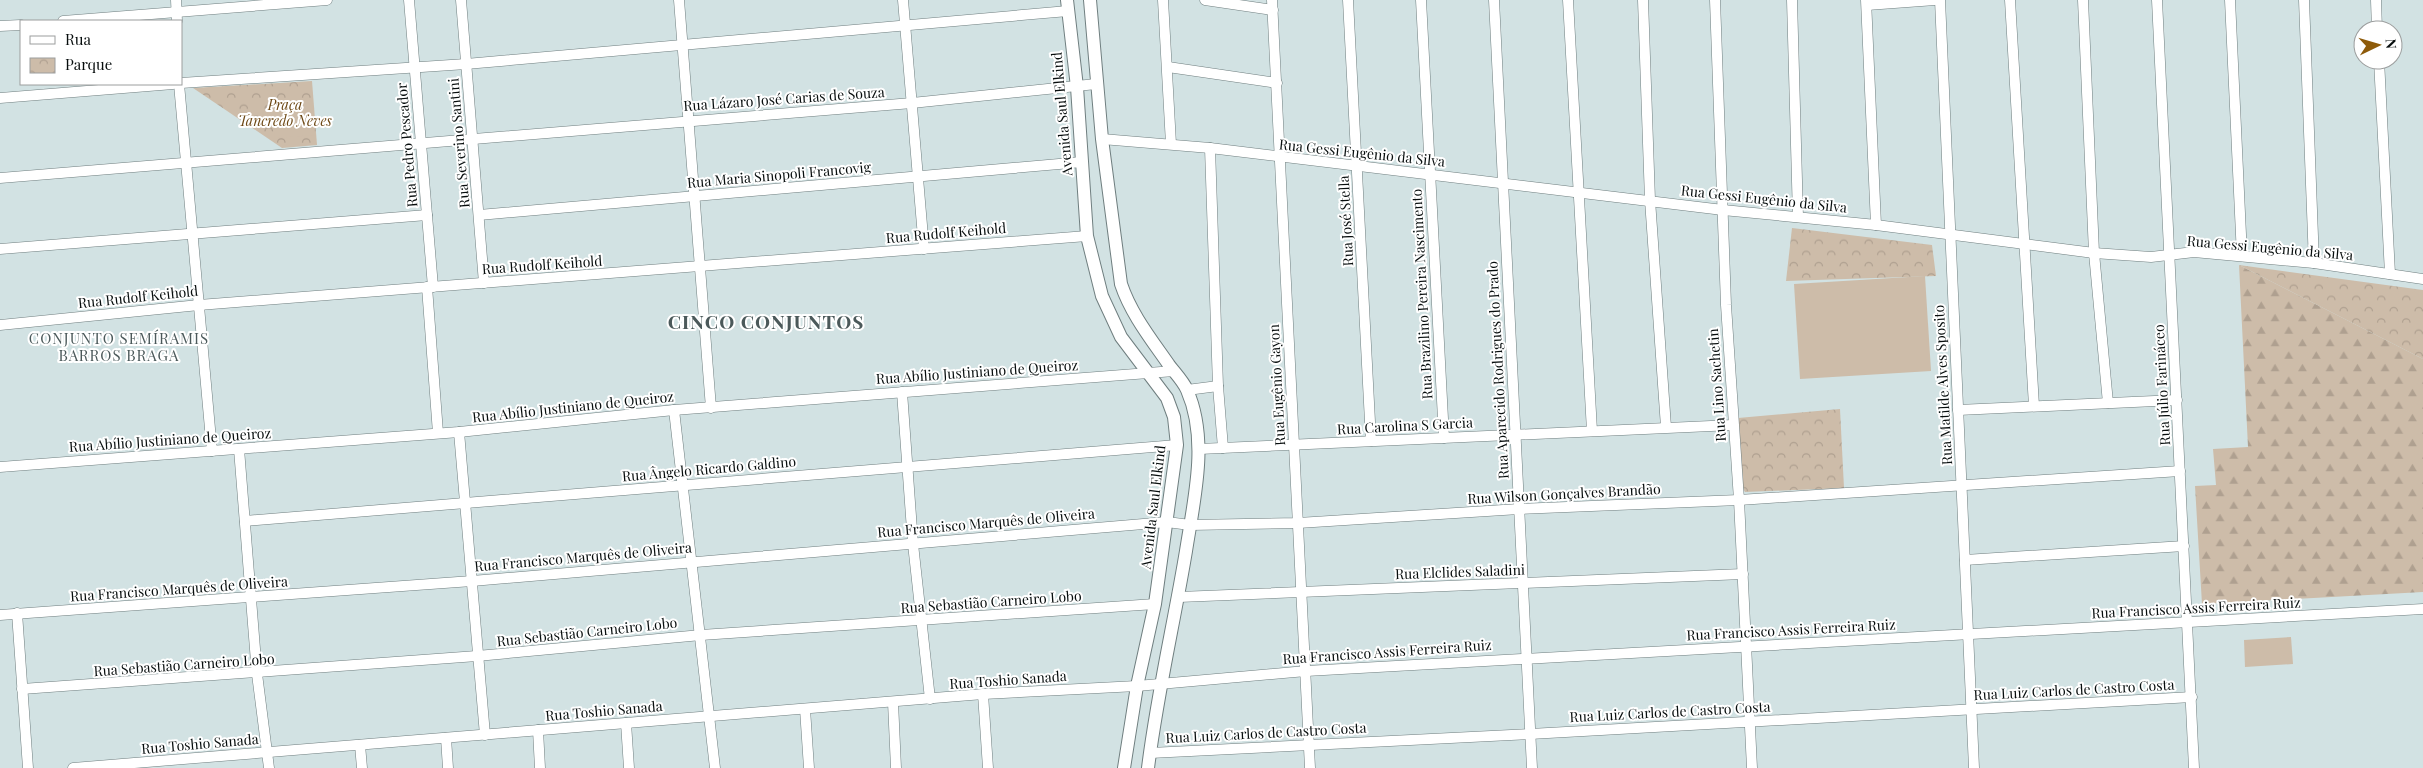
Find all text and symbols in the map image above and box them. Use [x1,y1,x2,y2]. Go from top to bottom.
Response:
legend [20,20,182,85]
north arrow [2353,20,2403,70]
text: Rua [65,29,91,49]
text: N [2382,38,2401,50]
street label: Avenida Saul Elkind [1047,51,1076,178]
text: Parque [65,54,112,74]
street label: Rua Severino Santini [443,77,474,209]
street label: Rua Pedro Pescador [392,81,421,208]
street label: Rua Lázaro José Carias de Souza [683,82,885,115]
park label: Praça Tancredo Neves [238,95,332,130]
street label: Rua Gessi Eugênio da Silva [1278,134,1446,171]
street label: Rua Maria Sinopoli Francovig [686,157,872,192]
street label: Rua José Stella [1334,175,1357,267]
street label: Rua Gessi Eugênio da Silva [1680,180,1848,217]
street label: Rua Brazilino Pereira Nascimento [1406,188,1437,400]
street label: Rua Rudolf Keihold [885,218,1007,247]
street label: Rua Gessi Eugênio da Silva [2186,231,2354,264]
street label: Rua Rudolf Keihold [481,251,603,278]
street label: Rua Aparecido Rodrigues do Prado [1482,260,1513,479]
street label: Rua Rudolf Keihold [77,281,199,312]
street label: Rua Matilde Alves Sposito [1929,304,1956,466]
district label: CINCO CONJUNTOS [668,308,864,334]
street label: Rua Eugênio Gayon [1264,323,1289,446]
street label: Rua Júlio Farináceo [2149,324,2174,446]
street label: Rua Lino Sachetin [1703,327,1730,442]
district label: CONJUNTO SEMÍRAMIS BARROS BRAGA [29,328,209,365]
street label: Rua Abílio Justiniano de Queiroz [875,355,1079,388]
street label: Rua Abílio Justiniano de Queiroz [471,386,675,427]
street label: Rua Carolina S Garcia [1337,412,1473,439]
street label: Rua Abílio Justiniano de Queiroz [68,423,272,456]
street label: Avenida Saul Elkind [1135,444,1170,571]
street label: Rua Ângelo Ricardo Galdino [621,451,797,486]
street label: Rua Wilson Gonçalves Brandão [1467,479,1661,508]
street label: Rua Francisco Marquês de Oliveira [876,504,1095,541]
street label: Rua Francisco Marquês de Oliveira [473,538,692,575]
street label: Rua Elclides Saladini [1395,560,1525,583]
street label: Rua Francisco Marquês de Oliveira [69,571,288,606]
street label: Rua Sebastião Carneiro Lobo [900,586,1082,617]
street label: Rua Francisco Assis Ferreira Ruiz [2091,593,2301,622]
street label: Rua Sebastião Carneiro Lobo [496,613,678,650]
street label: Rua Francisco Assis Ferreira Ruiz [1686,615,1896,644]
street label: Rua Francisco Assis Ferreira Ruiz [1282,635,1492,668]
street label: Rua Sebastião Carneiro Lobo [93,649,275,680]
street label: Rua Toshio Sanada [949,666,1067,693]
street label: Rua Luiz Carlos de Castro Costa [1973,675,2175,704]
street label: Rua Toshio Sanada [545,696,663,725]
street label: Rua Luiz Carlos de Castro Costa [1569,697,1771,726]
street label: Rua Luiz Carlos de Castro Costa [1165,718,1367,747]
street label: Rua Toshio Sanada [141,729,259,758]

